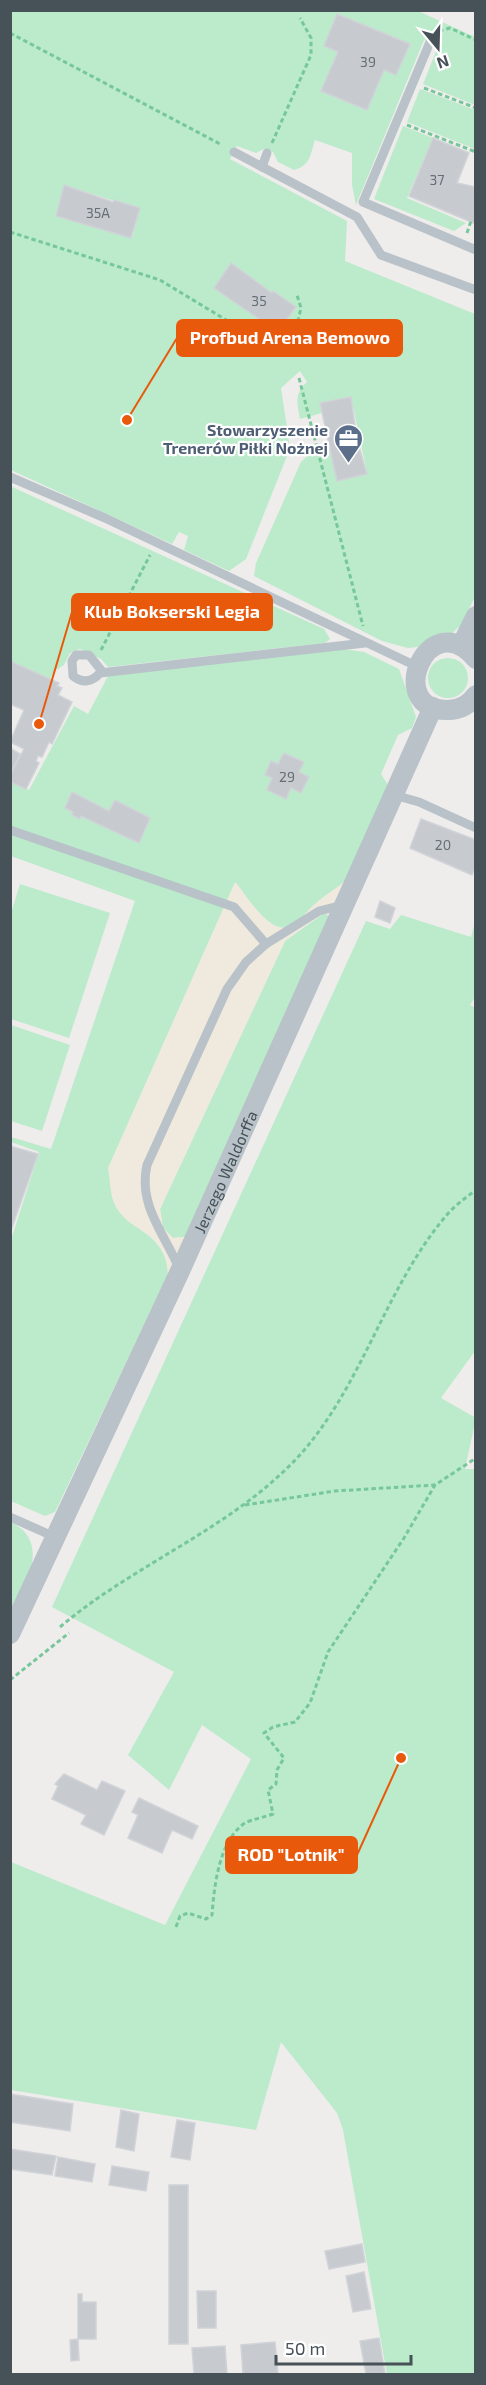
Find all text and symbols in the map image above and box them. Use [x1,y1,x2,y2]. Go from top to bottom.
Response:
north arrow [408,18,468,78]
text: N [434,52,452,74]
house number: 39 [360,53,376,70]
house number: 37 [430,171,444,188]
house number: 35A [86,204,110,221]
house number: 35 [251,292,267,309]
callout: Profbud Arena Bemowo [177,320,402,356]
text: Profbud Arena Bemowo [190,326,390,348]
place label: Stowarzyszenie Trenerów Piłki Nożnej [163,420,328,457]
office icon: Stowarzyszenie Trenerów Piłki Nożnej [333,422,365,464]
callout: Klub Bokserski Legia [72,594,272,630]
text: Klub Bokserski Legia [84,600,260,622]
house number: 29 [279,768,295,785]
house number: 20 [435,836,451,853]
street label: Jerzego Waldorffa [189,1107,260,1235]
callout: ROD "Lotnik" [226,1837,357,1873]
text: ROD "Lotnik" [238,1843,344,1865]
scale bar [276,2328,411,2366]
text: 50 m [285,2337,325,2359]

